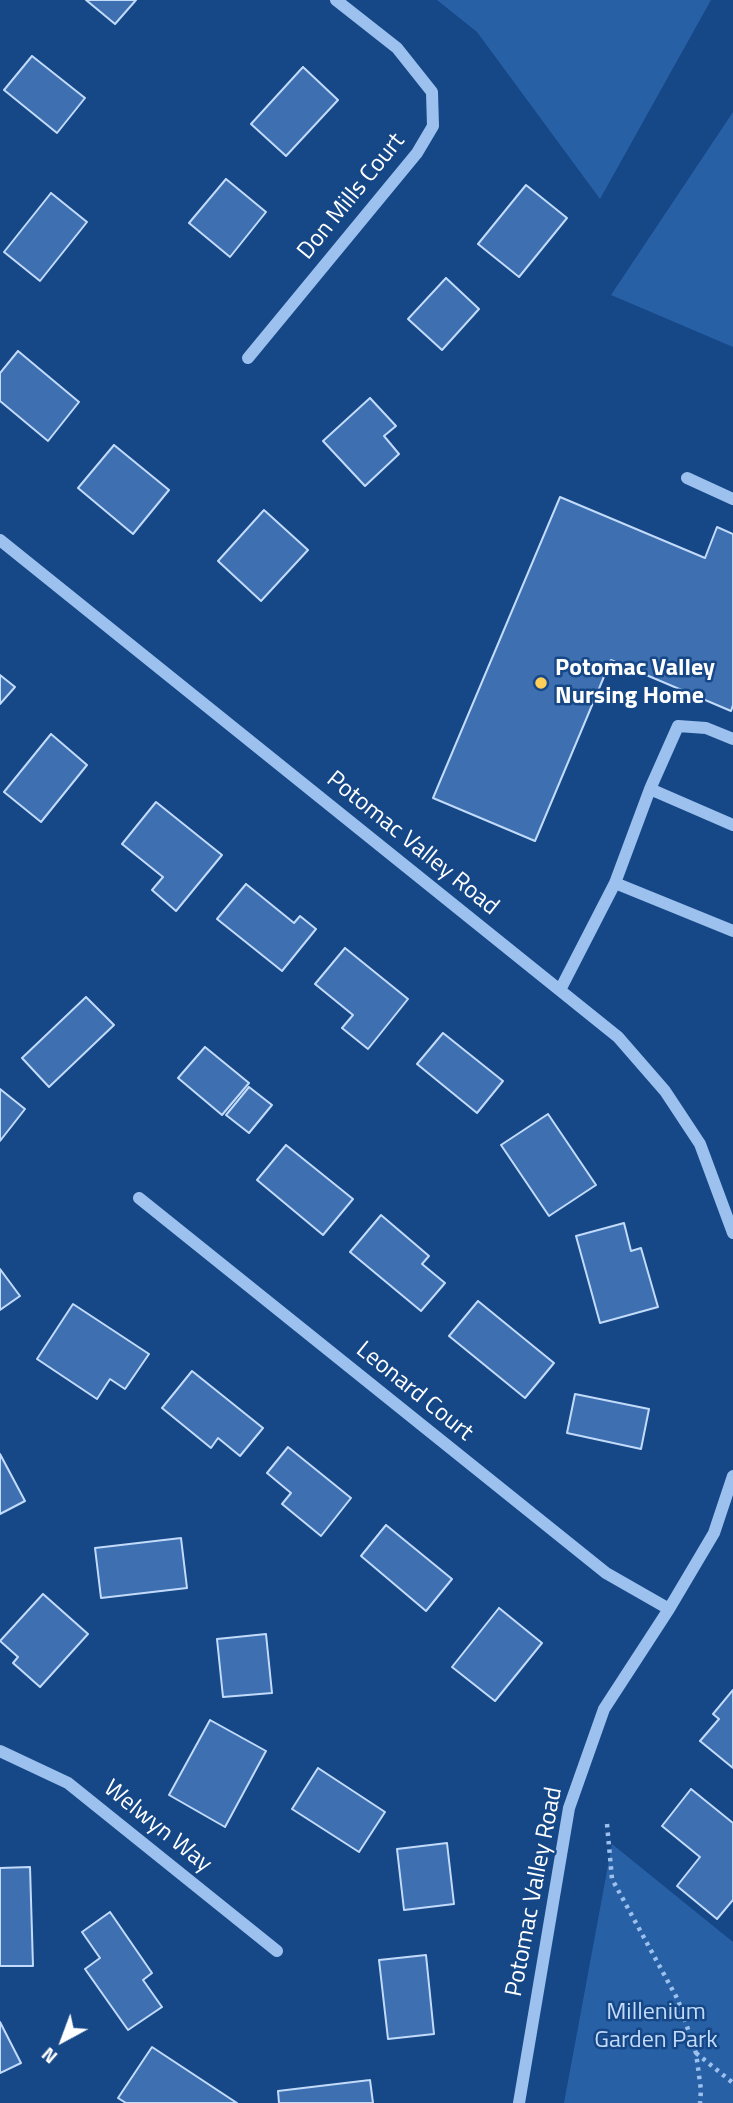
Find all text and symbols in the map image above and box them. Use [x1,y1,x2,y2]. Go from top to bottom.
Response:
street label: Don Mills Court [292,128,412,266]
place label: Potomac Valley Nursing Home [555,655,715,711]
marker: Potomac Valley Nursing Home [533,675,549,691]
street label: Potomac Valley Road [320,766,504,922]
street label: Leonard Court [350,1336,478,1448]
street label: Welwyn Way [97,1775,217,1879]
street label: Potomac Valley Road [501,1785,569,1999]
park label: Millenium Garden Park [594,1999,718,2055]
north arrow [28,2005,98,2075]
text: N [34,2041,63,2071]

